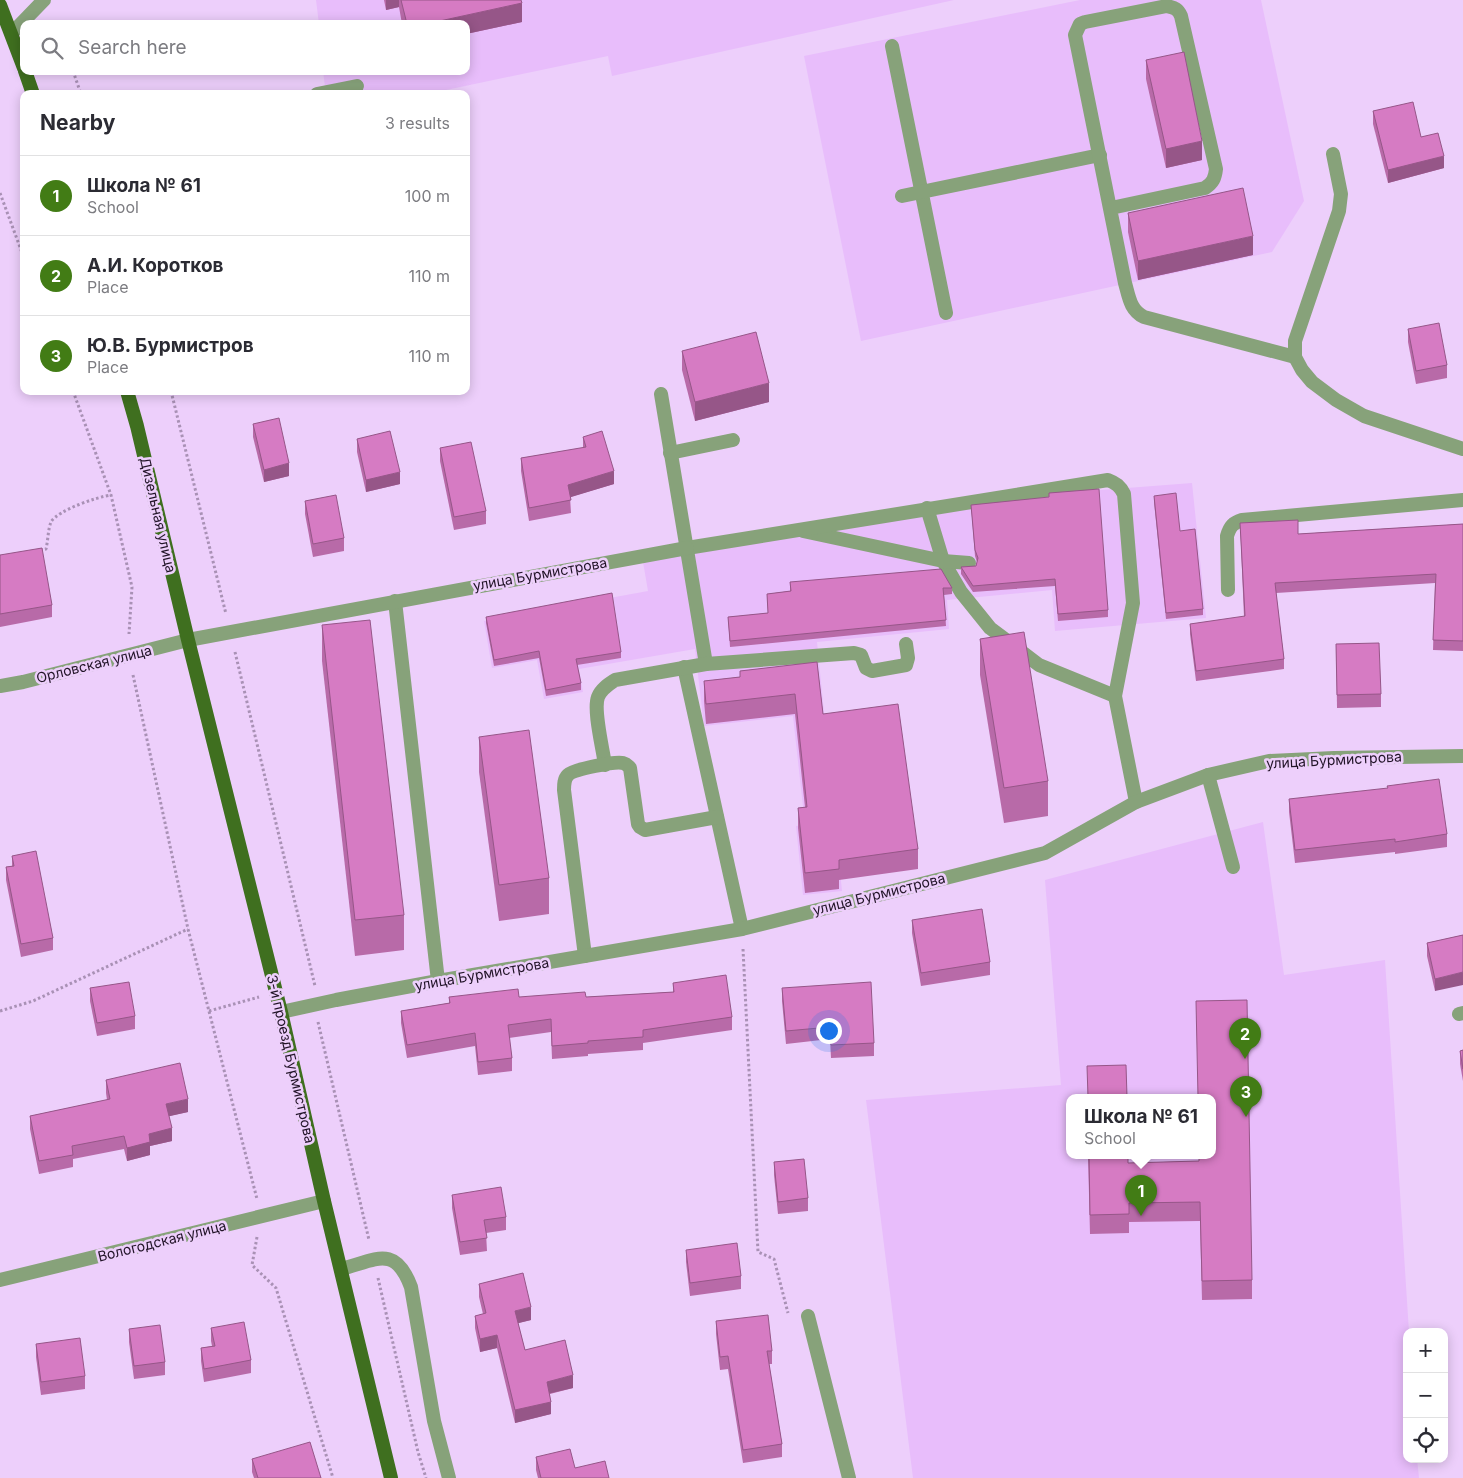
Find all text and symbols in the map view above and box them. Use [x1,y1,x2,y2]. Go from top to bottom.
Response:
search box [20,20,470,75]
icon: search [38,34,66,62]
text: Search here [78,36,187,59]
text: Nearby [40,110,115,135]
text: 3 results [385,113,450,133]
text: Школа № 61 [87,174,201,197]
text: 1 [53,186,59,206]
text: 100 m [405,186,450,206]
text: School [87,197,139,217]
text: А.И. Коротков [87,254,224,277]
text: 2 [51,266,61,286]
text: 110 m [408,266,450,286]
text: Place [87,277,129,297]
text: Ю.В. Бурмистров [87,334,254,357]
text: 3 [51,346,61,366]
text: 110 m [408,346,450,366]
text: Place [87,357,129,377]
street label: Дизельная улица [137,455,180,574]
street label: улица Бурмистрова [472,553,608,594]
street label: Орловская улица [34,641,153,686]
street label: улица Бурмистрова [1266,747,1402,772]
street label: улица Бурмистрова [811,869,947,918]
street label: улица Бурмистрова [414,953,550,994]
street label: 3-й проезд Бурмистрова [264,973,319,1145]
your location [816,1018,842,1044]
pin: 2 [1229,1018,1261,1059]
pin: 3 [1230,1076,1262,1117]
popup [1066,1094,1216,1159]
text: Школа № 61 [1084,1105,1198,1128]
text: School [1084,1128,1136,1148]
pin: 1 [1125,1175,1157,1216]
street label: Вологодская улица [96,1216,228,1265]
map controls [1403,1328,1448,1463]
button: + [1403,1328,1448,1373]
button: − [1403,1373,1448,1418]
button: locate [1403,1418,1448,1463]

